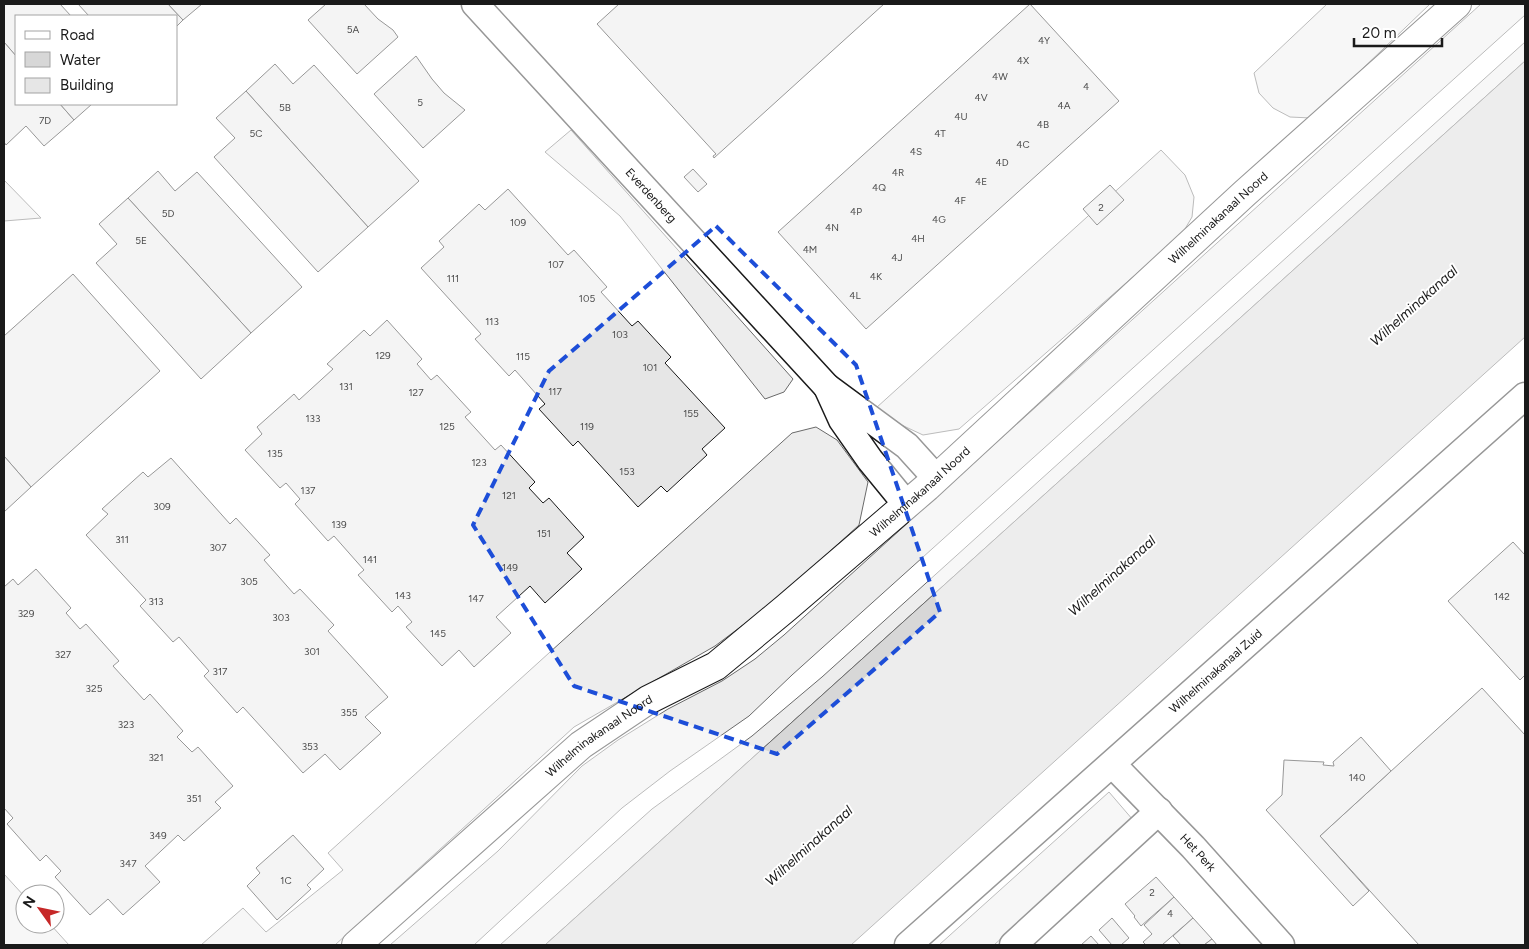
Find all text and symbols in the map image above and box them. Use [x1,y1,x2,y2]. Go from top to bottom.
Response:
legend [15,15,178,105]
scale bar [1354,15,1442,47]
house number: 5A [347,23,359,36]
text: 20 m [1362,24,1396,42]
text: Road [60,26,95,44]
house number: 4Y [1038,34,1050,47]
text: Water [60,51,100,69]
house number: 4X [1017,54,1030,67]
house number: 4W [992,70,1008,83]
text: Building [60,76,114,94]
house number: 4 [1083,80,1089,93]
house number: 4V [974,91,988,104]
house number: 5 [417,96,423,109]
house number: 4A [1058,99,1071,112]
house number: 5B [279,101,291,114]
house number: 4U [954,110,968,123]
house number: 7D [39,114,51,127]
house number: 4B [1037,118,1049,131]
house number: 5C [250,127,262,140]
house number: 4T [934,127,946,140]
house number: 4C [1016,138,1030,151]
house number: 4S [910,145,922,158]
house number: 4D [995,156,1009,169]
street label: Everdenberg [622,165,679,226]
house number: 4R [892,166,904,179]
street label: Wilhelminakanaal Noord [1166,169,1271,267]
house number: 4E [975,175,987,188]
house number: 4Q [872,181,886,194]
house number: 4F [954,194,966,207]
house number: 2 [1098,201,1104,214]
house number: 4P [850,205,862,218]
house number: 5D [162,207,174,220]
house number: 4G [932,213,946,226]
house number: 109 [510,216,526,229]
house number: 4N [825,221,839,234]
house number: 4H [911,232,925,245]
house number: 5E [135,234,147,247]
house number: 4M [803,243,817,256]
house number: 4J [891,251,903,264]
house number: 107 [548,258,565,271]
water label: Wilhelminakanaal [1367,262,1462,350]
house number: 4K [870,270,883,283]
house number: 111 [447,272,459,285]
house number: 4L [849,289,861,302]
house number: 105 [579,292,595,305]
house number: 113 [485,315,499,328]
house number: 103 [612,328,628,341]
house number: 129 [375,349,391,362]
house number: 115 [516,350,530,363]
house number: 101 [643,361,657,374]
house number: 131 [339,380,353,393]
house number: 117 [548,385,562,398]
house number: 127 [408,386,424,399]
house number: 155 [683,407,699,420]
house number: 133 [305,412,321,425]
house number: 125 [439,420,455,433]
house number: 119 [580,420,594,433]
street label: Wilhelminakanaal Noord [867,444,973,540]
house number: 135 [267,447,283,460]
house number: 123 [471,456,487,469]
house number: 153 [619,465,635,478]
house number: 137 [301,484,316,497]
house number: 121 [502,489,516,502]
house number: 309 [153,500,171,513]
house number: 139 [331,518,347,531]
house number: 151 [537,527,551,540]
water label: Wilhelminakanaal [1065,532,1160,620]
house number: 311 [115,533,129,546]
house number: 307 [209,541,227,554]
house number: 141 [363,553,377,566]
house number: 149 [502,561,518,574]
house number: 305 [240,575,258,588]
house number: 143 [395,589,411,602]
house number: 142 [1494,590,1510,603]
house number: 147 [468,592,484,605]
house number: 313 [148,595,164,608]
house number: 329 [18,607,35,620]
house number: 303 [272,611,290,624]
street label: Wilhelminakanaal Zuid [1167,626,1265,716]
house number: 145 [430,627,446,640]
house number: 301 [304,645,320,658]
house number: 327 [55,648,72,661]
house number: 317 [213,665,228,678]
house number: 325 [86,682,103,695]
street label: Wilhelminakanaal Noord [543,692,655,780]
house number: 355 [341,706,358,719]
house number: 323 [118,718,134,731]
house number: 353 [302,740,318,753]
house number: 321 [148,751,164,764]
house number: 140 [1349,771,1365,784]
house number: 351 [186,792,202,805]
water label: Wilhelminakanaal [762,802,857,890]
house number: 349 [149,829,167,842]
street label: Het Perk [1177,831,1219,875]
house number: 347 [119,857,137,870]
house number: 1C [280,874,292,887]
north arrow [15,884,65,934]
house number: 2 [1149,886,1155,899]
text: N [19,893,40,911]
house number: 4 [1167,907,1173,920]

